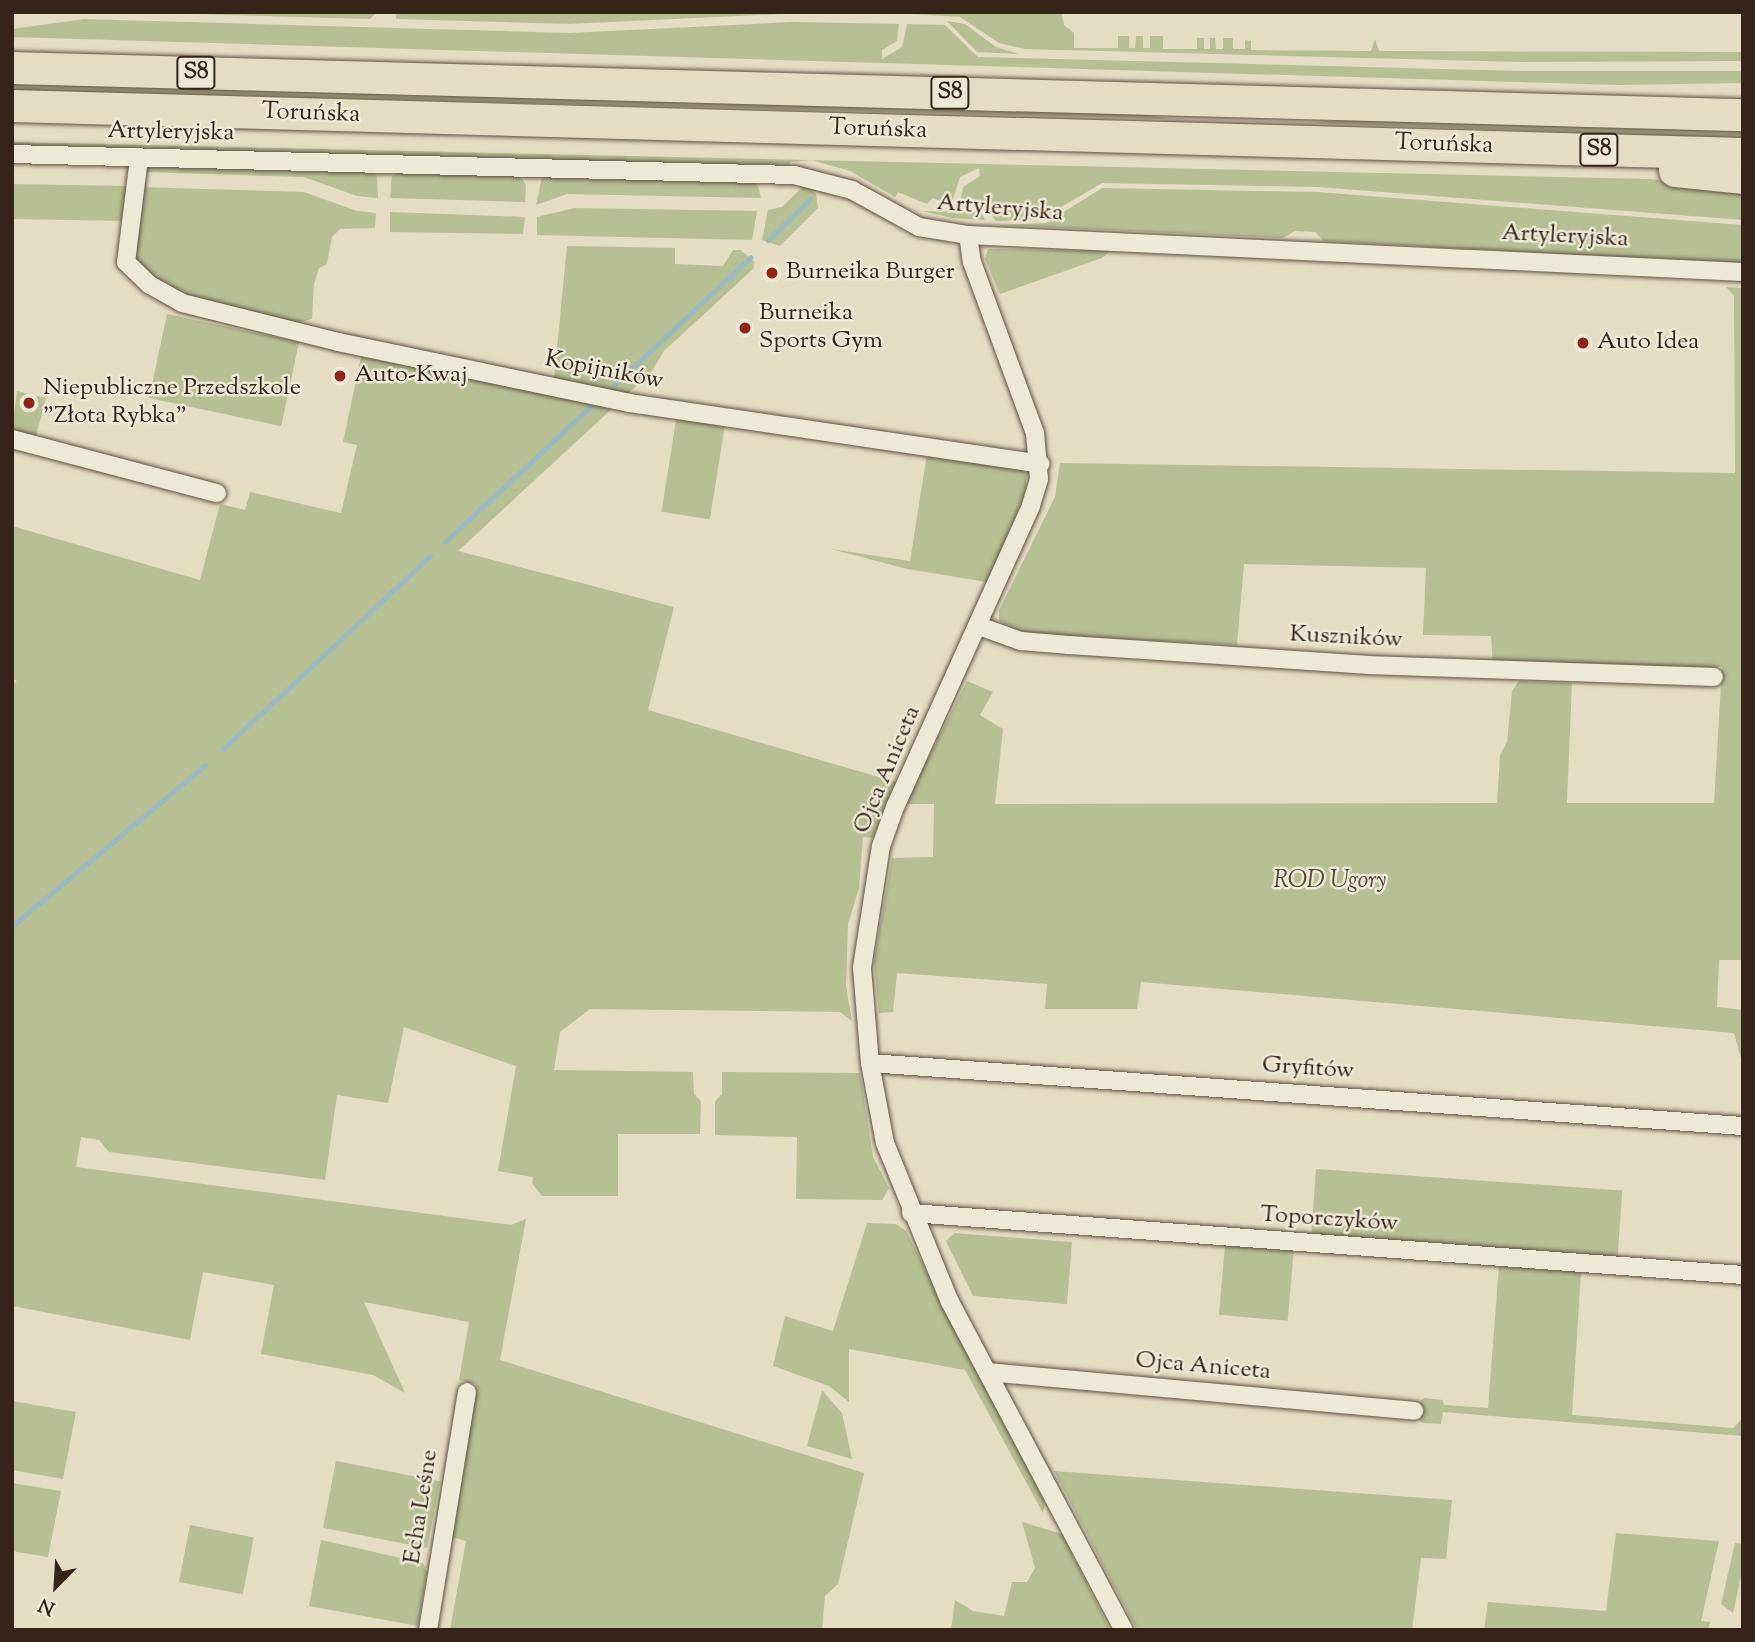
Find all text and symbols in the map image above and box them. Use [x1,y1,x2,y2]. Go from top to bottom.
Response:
road number: S8 [175,54,217,92]
road number: S8 [929,74,971,113]
street label: Toruńska [261,98,361,130]
street label: Toruńska [828,114,928,146]
street label: Artyleryjska [107,117,235,149]
street label: Toruńska [1394,129,1494,161]
road number: S8 [1578,130,1620,169]
street label: Artyleryjska [936,189,1064,229]
street label: Artyleryjska [1501,219,1629,255]
place label: Burneika Burger [786,259,955,287]
marker: Burneika Burger [764,265,780,281]
place label: Burneika Sports Gym [759,300,883,356]
marker: Burneika Sports Gym [737,320,753,336]
place label: Auto Idea [1597,329,1699,357]
marker: Auto Idea [1575,335,1591,351]
street label: Kopijników [542,345,666,397]
place label: Auto-Kwaj [354,362,467,390]
marker: Auto-Kwaj [332,368,348,384]
place label: Niepubliczne Przedszkole "Złota Rybka" [43,375,301,431]
marker: Niepubliczne Przedszkole "Złota Rybka" [21,395,37,411]
street label: Kuszników [1289,621,1403,655]
street label: Ojca Aniceta [848,702,928,838]
park label: ROD Ugory [1274,868,1386,896]
street label: Gryfitów [1261,1051,1355,1087]
street label: Toporczyków [1259,1201,1399,1239]
street label: Ojca Aniceta [1134,1347,1272,1387]
street label: Echa Leśne [399,1448,445,1566]
north arrow [21,1551,91,1621]
text: N [35,1590,60,1621]

